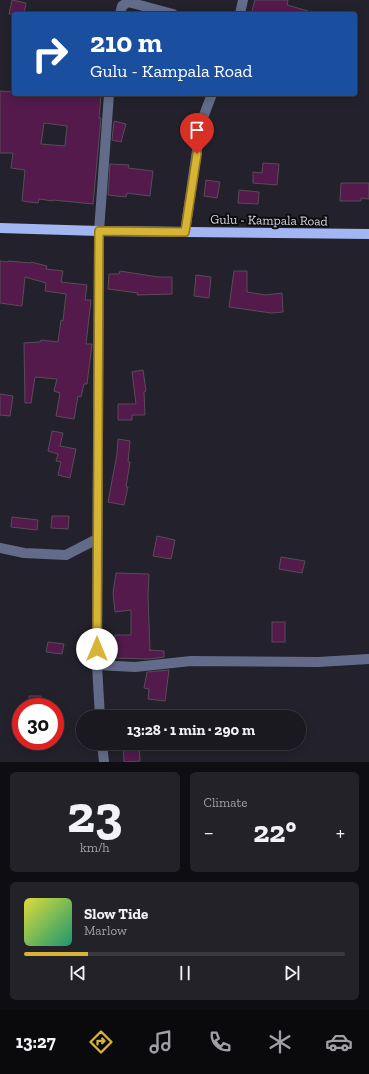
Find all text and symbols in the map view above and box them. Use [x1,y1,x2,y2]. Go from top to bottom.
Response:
text: 210 m [90,26,162,59]
icon: right [24,28,76,80]
text: Gulu - Kampala Road [90,60,253,82]
pin [180,113,214,154]
icon: arrive [186,119,208,141]
street label: Gulu - Kampala Road [210,211,328,229]
position arrow [76,628,118,670]
speed limit sign: 30 [12,698,64,750]
text: 13:28 · 1 min · 290 m [127,721,255,739]
text: 23 [67,783,123,845]
text: Climate [204,795,247,810]
text: 22° [253,814,296,850]
text: − [204,819,214,846]
text: + [336,819,345,846]
text: km/h [80,840,110,855]
text: Slow Tide [84,905,148,923]
text: Marlow [84,923,127,938]
icon: previous [67,962,89,984]
icon: pause [174,962,196,984]
icon: next [281,962,303,984]
icon: directions [87,1028,115,1056]
icon: music [147,1028,175,1056]
icon: phone [206,1028,234,1056]
icon: climate [266,1028,294,1056]
icon: car [325,1028,353,1056]
text: 13:27 [16,1031,56,1053]

